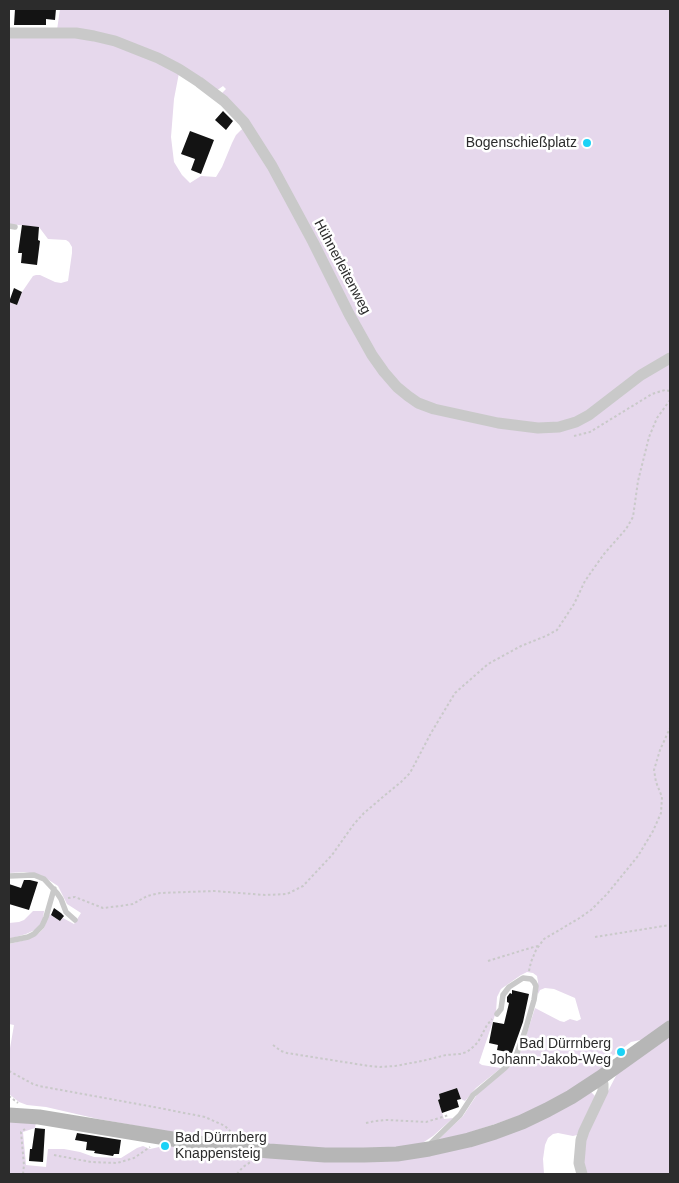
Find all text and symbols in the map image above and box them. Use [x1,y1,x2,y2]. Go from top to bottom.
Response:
place label: Bogenschießplatz [466,135,577,151]
marker: Bogenschießplatz [581,137,593,149]
street label: Hühnerleitenweg [310,217,374,317]
place label: Bad Dürrnberg Johann-Jakob-Weg [490,1036,611,1068]
marker: Bad Dürrnberg Johann-Jakob-Weg [615,1046,627,1058]
place label: Bad Dürrnberg Knappensteig [175,1130,267,1162]
marker: Bad Dürrnberg Knappensteig [159,1140,171,1152]

